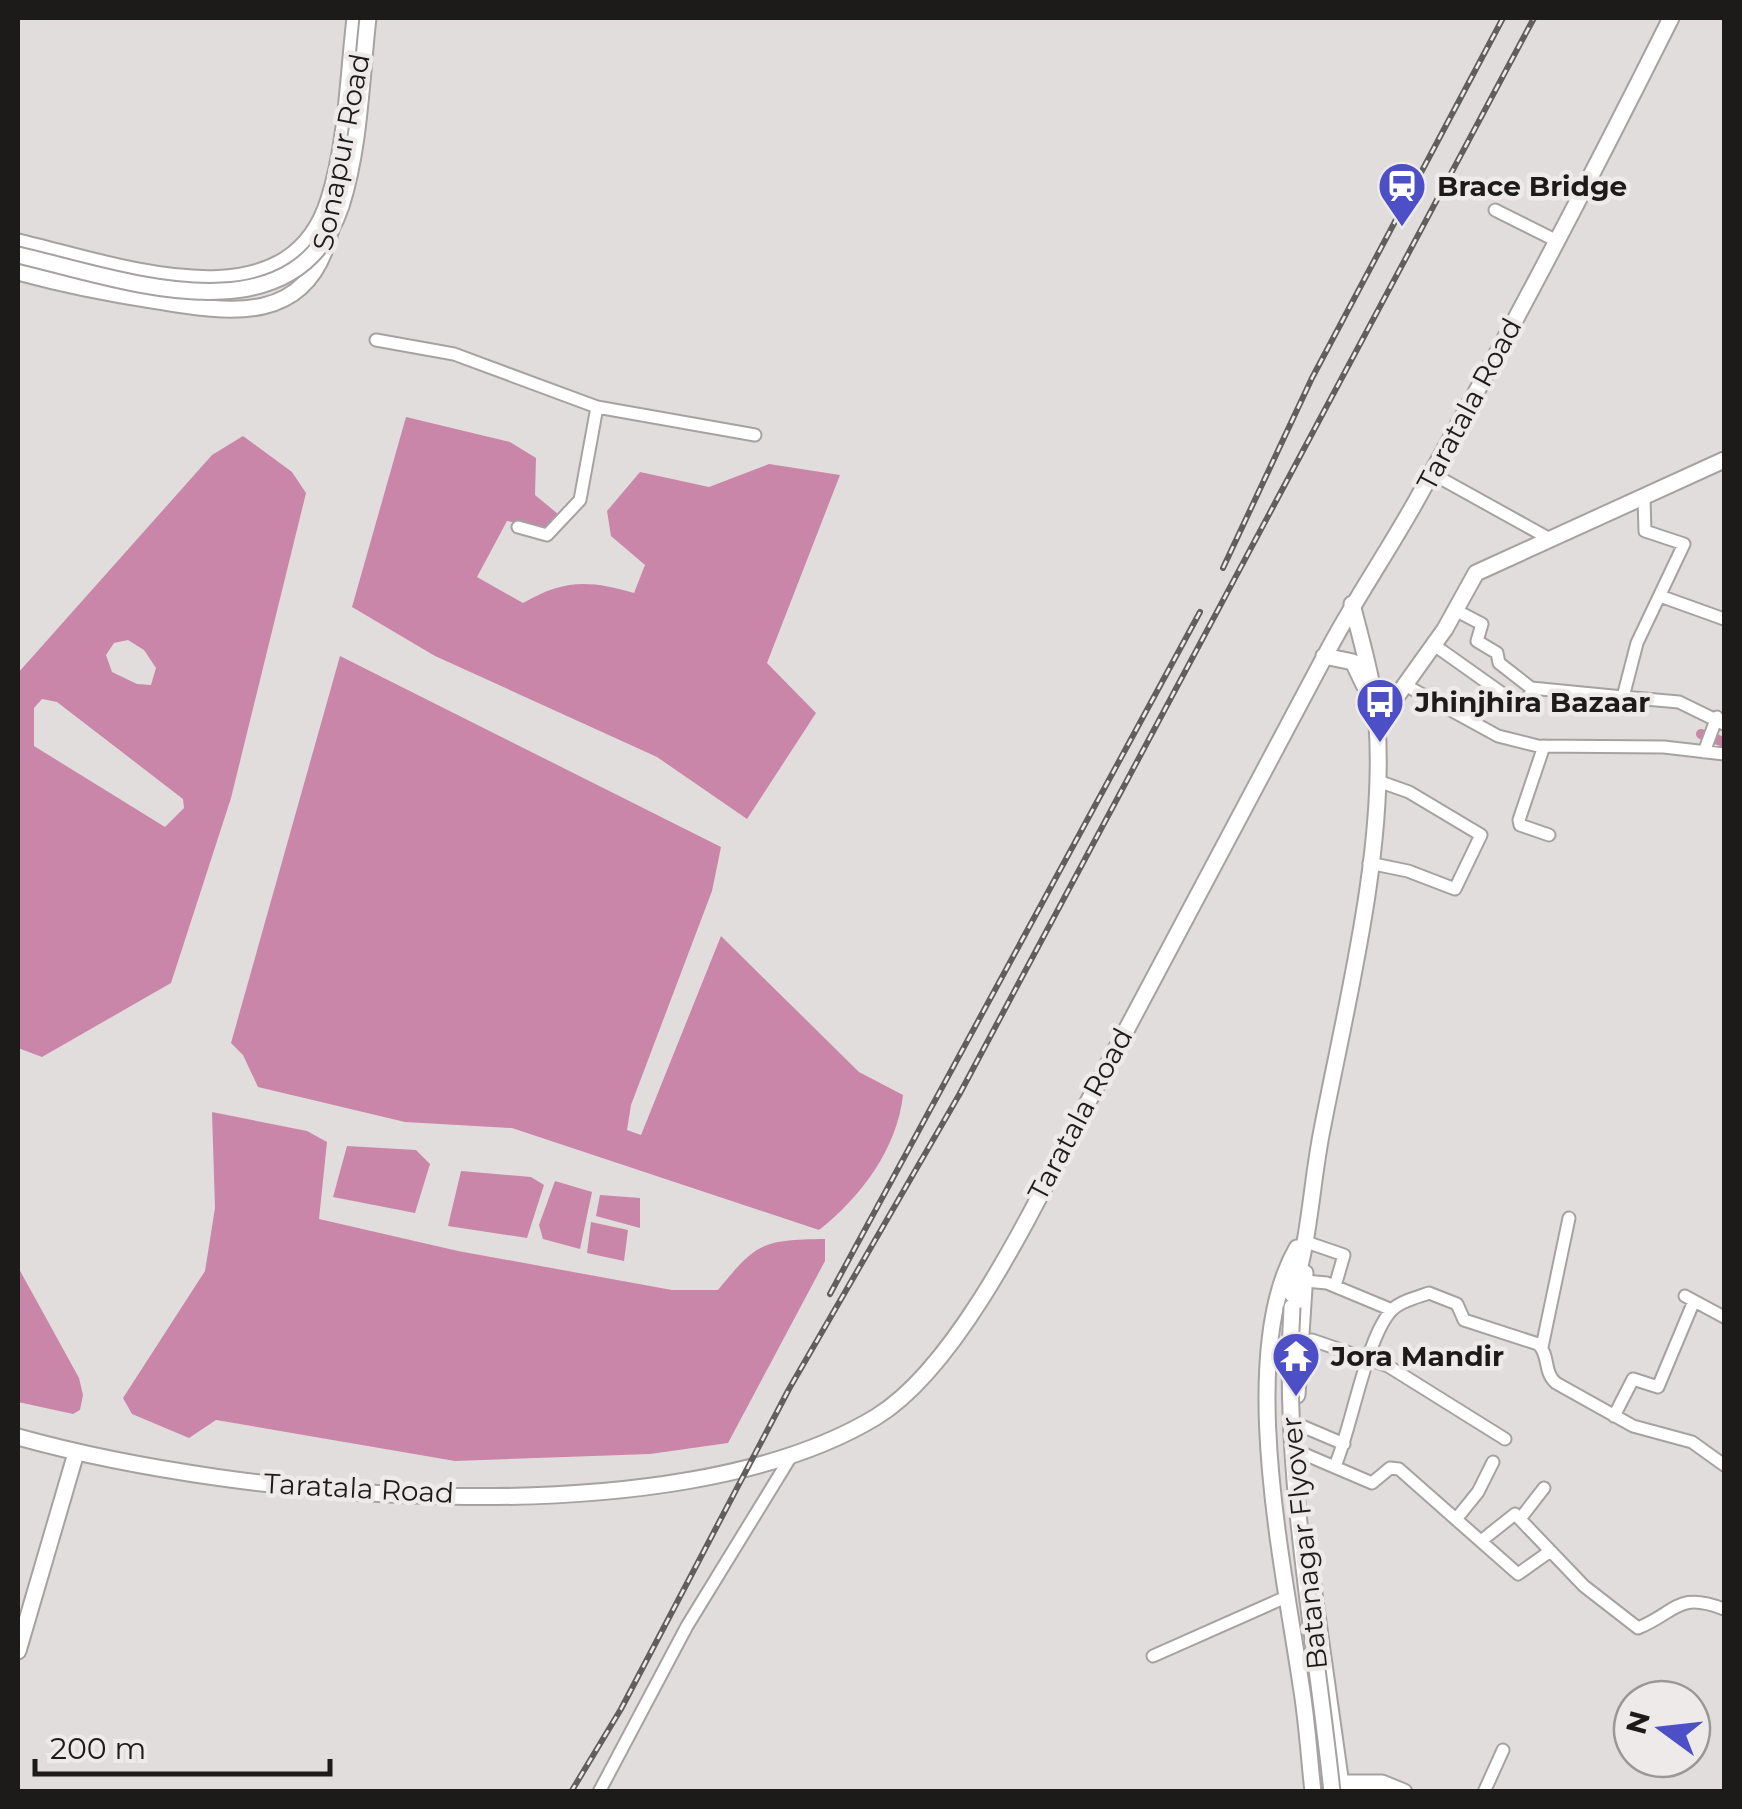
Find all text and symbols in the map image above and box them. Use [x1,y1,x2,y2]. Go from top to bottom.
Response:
street label: Sonapur Road [305,51,377,253]
station icon: Brace Bridge [1376,160,1428,228]
place label: Brace Bridge [1437,169,1627,203]
street label: Taratala Road [1409,312,1529,496]
bus stop icon: Jhinjhira Bazaar [1354,676,1406,744]
place label: Jhinjhira Bazaar [1414,685,1650,719]
street label: Taratala Road [1020,1022,1140,1206]
temple icon: Jora Mandir [1270,1330,1322,1398]
place label: Jora Mandir [1330,1339,1504,1373]
street label: Batanagar Flyover [1274,1415,1334,1671]
street label: Taratala Road [263,1466,455,1510]
north arrow [1612,1679,1712,1779]
text: N [1619,1707,1657,1738]
scale bar [35,1714,330,1776]
text: 200 m [50,1730,146,1767]

